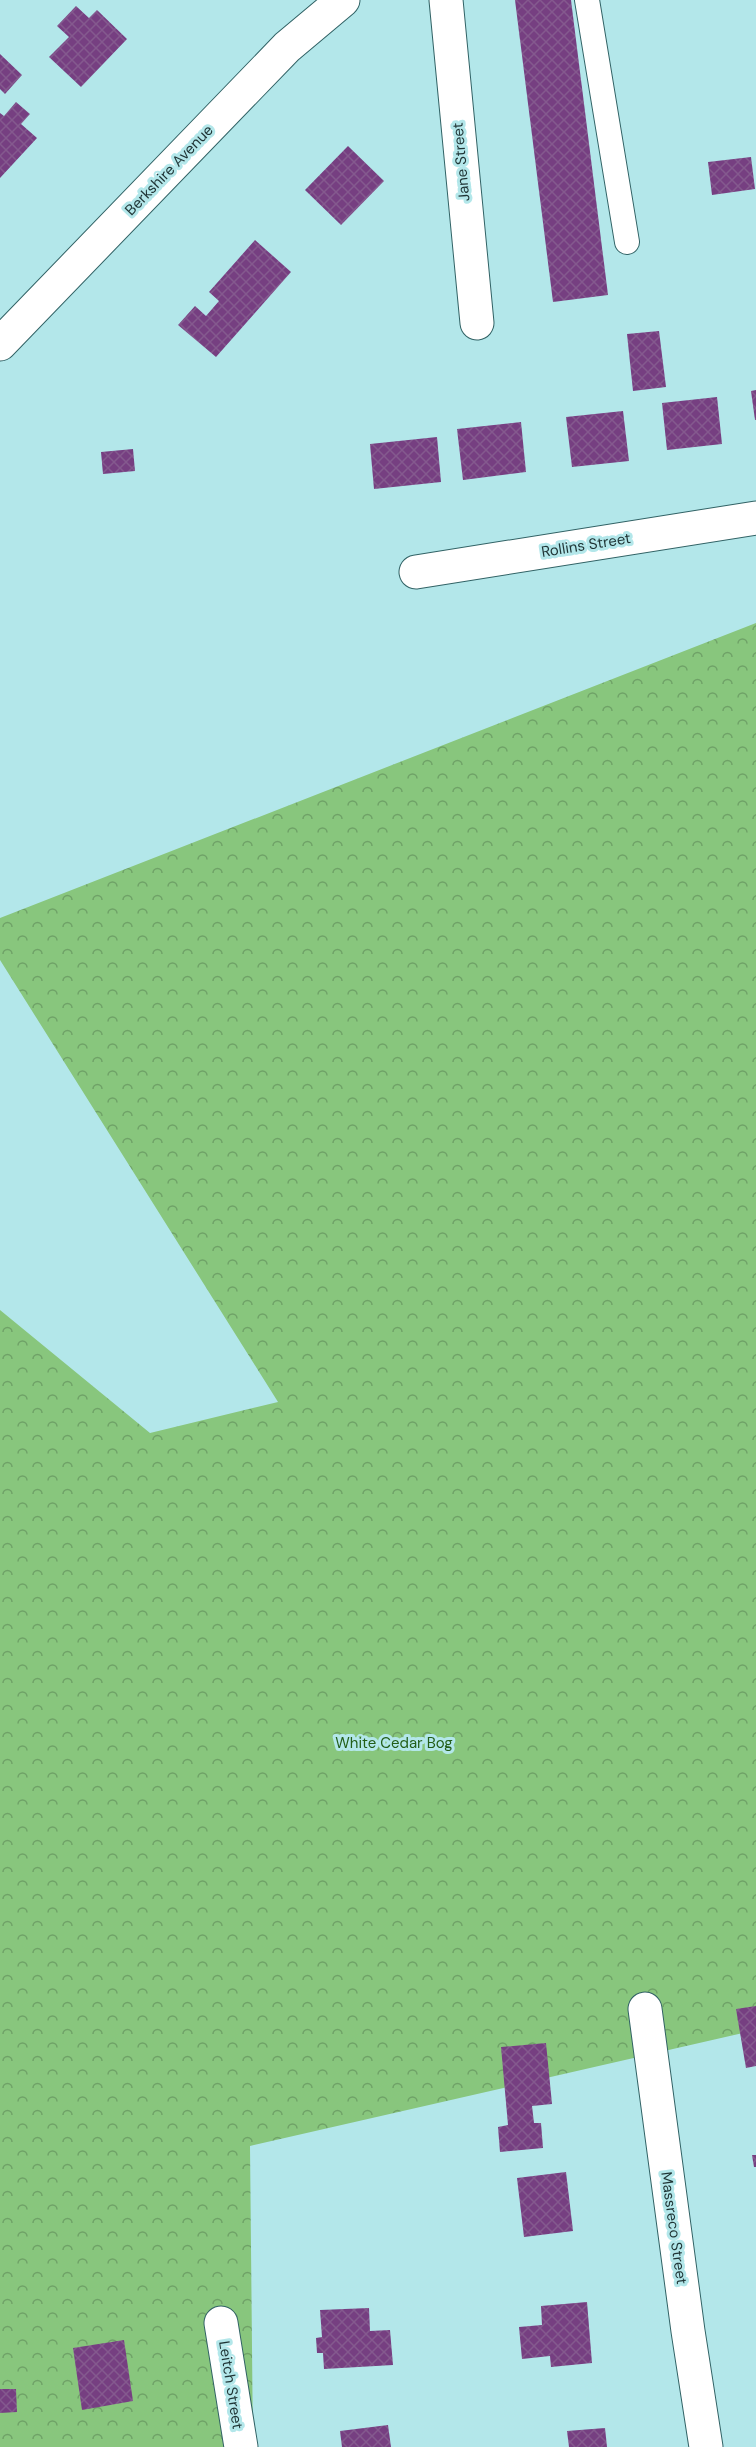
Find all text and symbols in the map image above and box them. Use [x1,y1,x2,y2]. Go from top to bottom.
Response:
street label: Berkshire Avenue [121,120,217,220]
street label: Jane Street [448,122,474,202]
street label: Rollins Street [540,528,632,562]
park label: White Cedar Bog [335,1733,453,1753]
street label: Massreco Street [656,2170,692,2286]
street label: Leitch Street [214,2339,248,2431]

